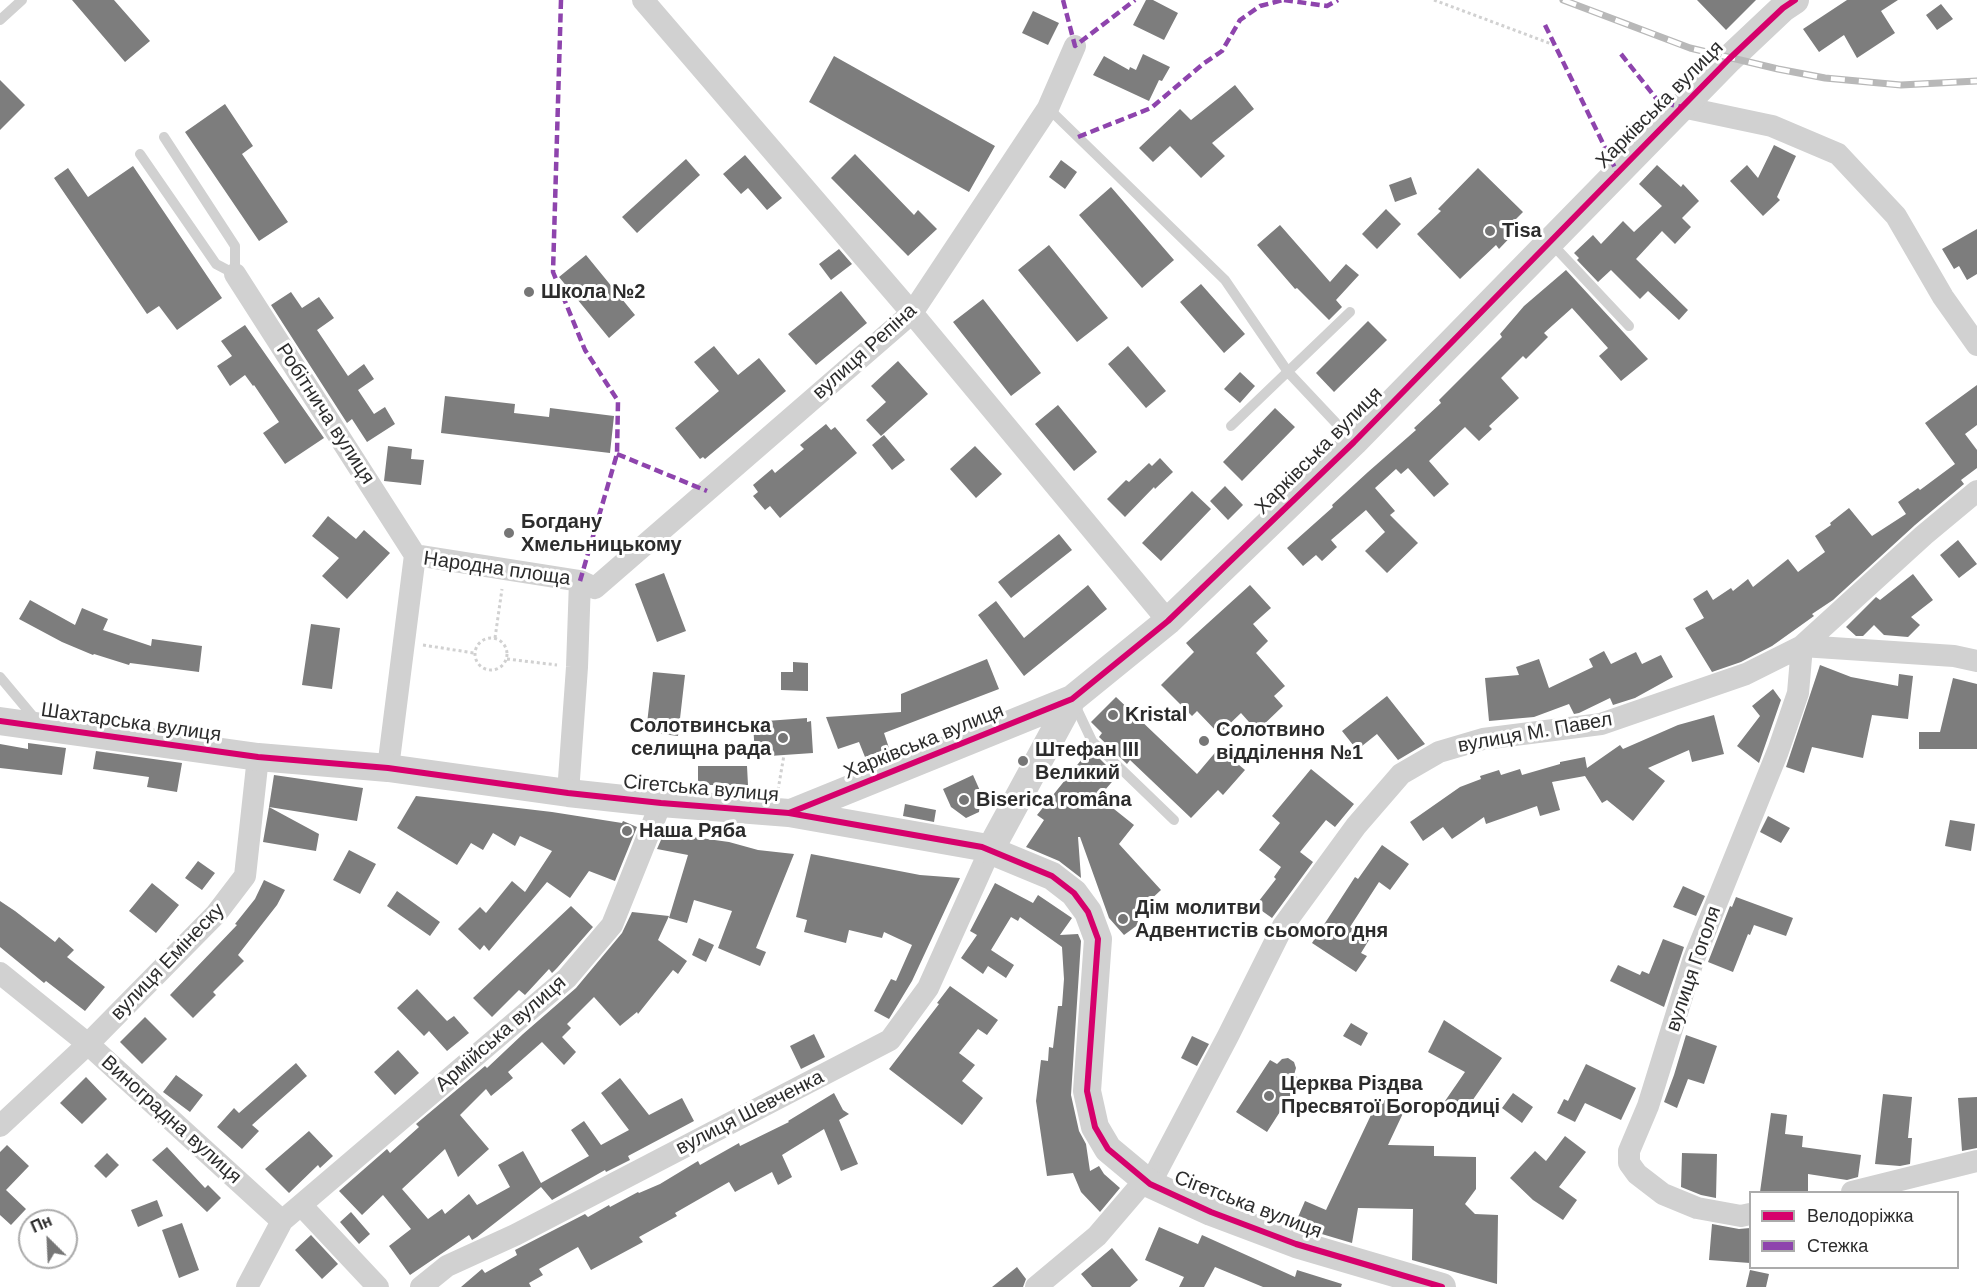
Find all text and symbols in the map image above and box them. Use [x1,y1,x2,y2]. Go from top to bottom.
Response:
street label: Харківська вулиця [1591,36,1729,174]
place label: Tisa [1502,219,1542,243]
marker: Tisa [1483,224,1497,238]
place label: Школа №2 [541,280,645,304]
marker: Школа №2 [522,285,536,299]
street label: вулиця Репіна [808,299,922,405]
street label: Робітнича вулиця [271,339,379,489]
street label: Харківська вулиця [1250,382,1388,520]
place label: Богдану Хмельницькому [521,510,682,557]
marker: Богдану Хмельницькому [502,526,516,540]
street label: Народна площа [422,547,572,591]
street label: Шахтарська вулиця [39,698,223,748]
street label: Харківська вулиця [841,699,1007,785]
place label: Kristal [1125,703,1187,727]
marker: Kristal [1106,708,1120,722]
street label: вулиця М. Павел [1456,708,1614,758]
place label: Солотвинська селищна рада [630,714,771,761]
place label: Солотвино відділення №1 [1216,718,1363,765]
marker: Солотвинська селищна рада [776,731,790,745]
marker: Солотвино відділення №1 [1197,734,1211,748]
place label: Штефан III Великий [1035,738,1139,785]
marker: Штефан III Великий [1016,754,1030,768]
street label: Сігетська вулиця [622,770,780,808]
place label: Biserica româna [976,788,1132,812]
marker: Biserica româna [957,793,971,807]
place label: Наша Ряба [639,819,746,843]
marker: Наша Ряба [620,824,634,838]
place label: Дім молитви Адвентистів сьомого дня [1135,896,1388,943]
street label: вулиця Емінеску [106,899,230,1025]
street label: вулиця Гоголя [1661,903,1727,1035]
marker: Дім молитви Адвентистів сьомого дня [1116,912,1130,926]
street label: Армійська вулиця [431,971,571,1097]
street label: Виноградна вулиця [96,1051,246,1189]
street label: вулиця Шевченка [672,1065,828,1161]
place label: Церква Різдва Пресвятої Богородиці [1281,1072,1500,1119]
marker: Церква Різдва Пресвятої Богородиці [1262,1089,1276,1103]
street label: Сігетська вулиця [1171,1166,1325,1244]
legend [1749,1191,1959,1269]
text: Велодоріжка [1807,1206,1914,1226]
north arrow [18,1209,78,1269]
text: Пн [28,1212,54,1236]
text: Стежка [1807,1236,1868,1256]

